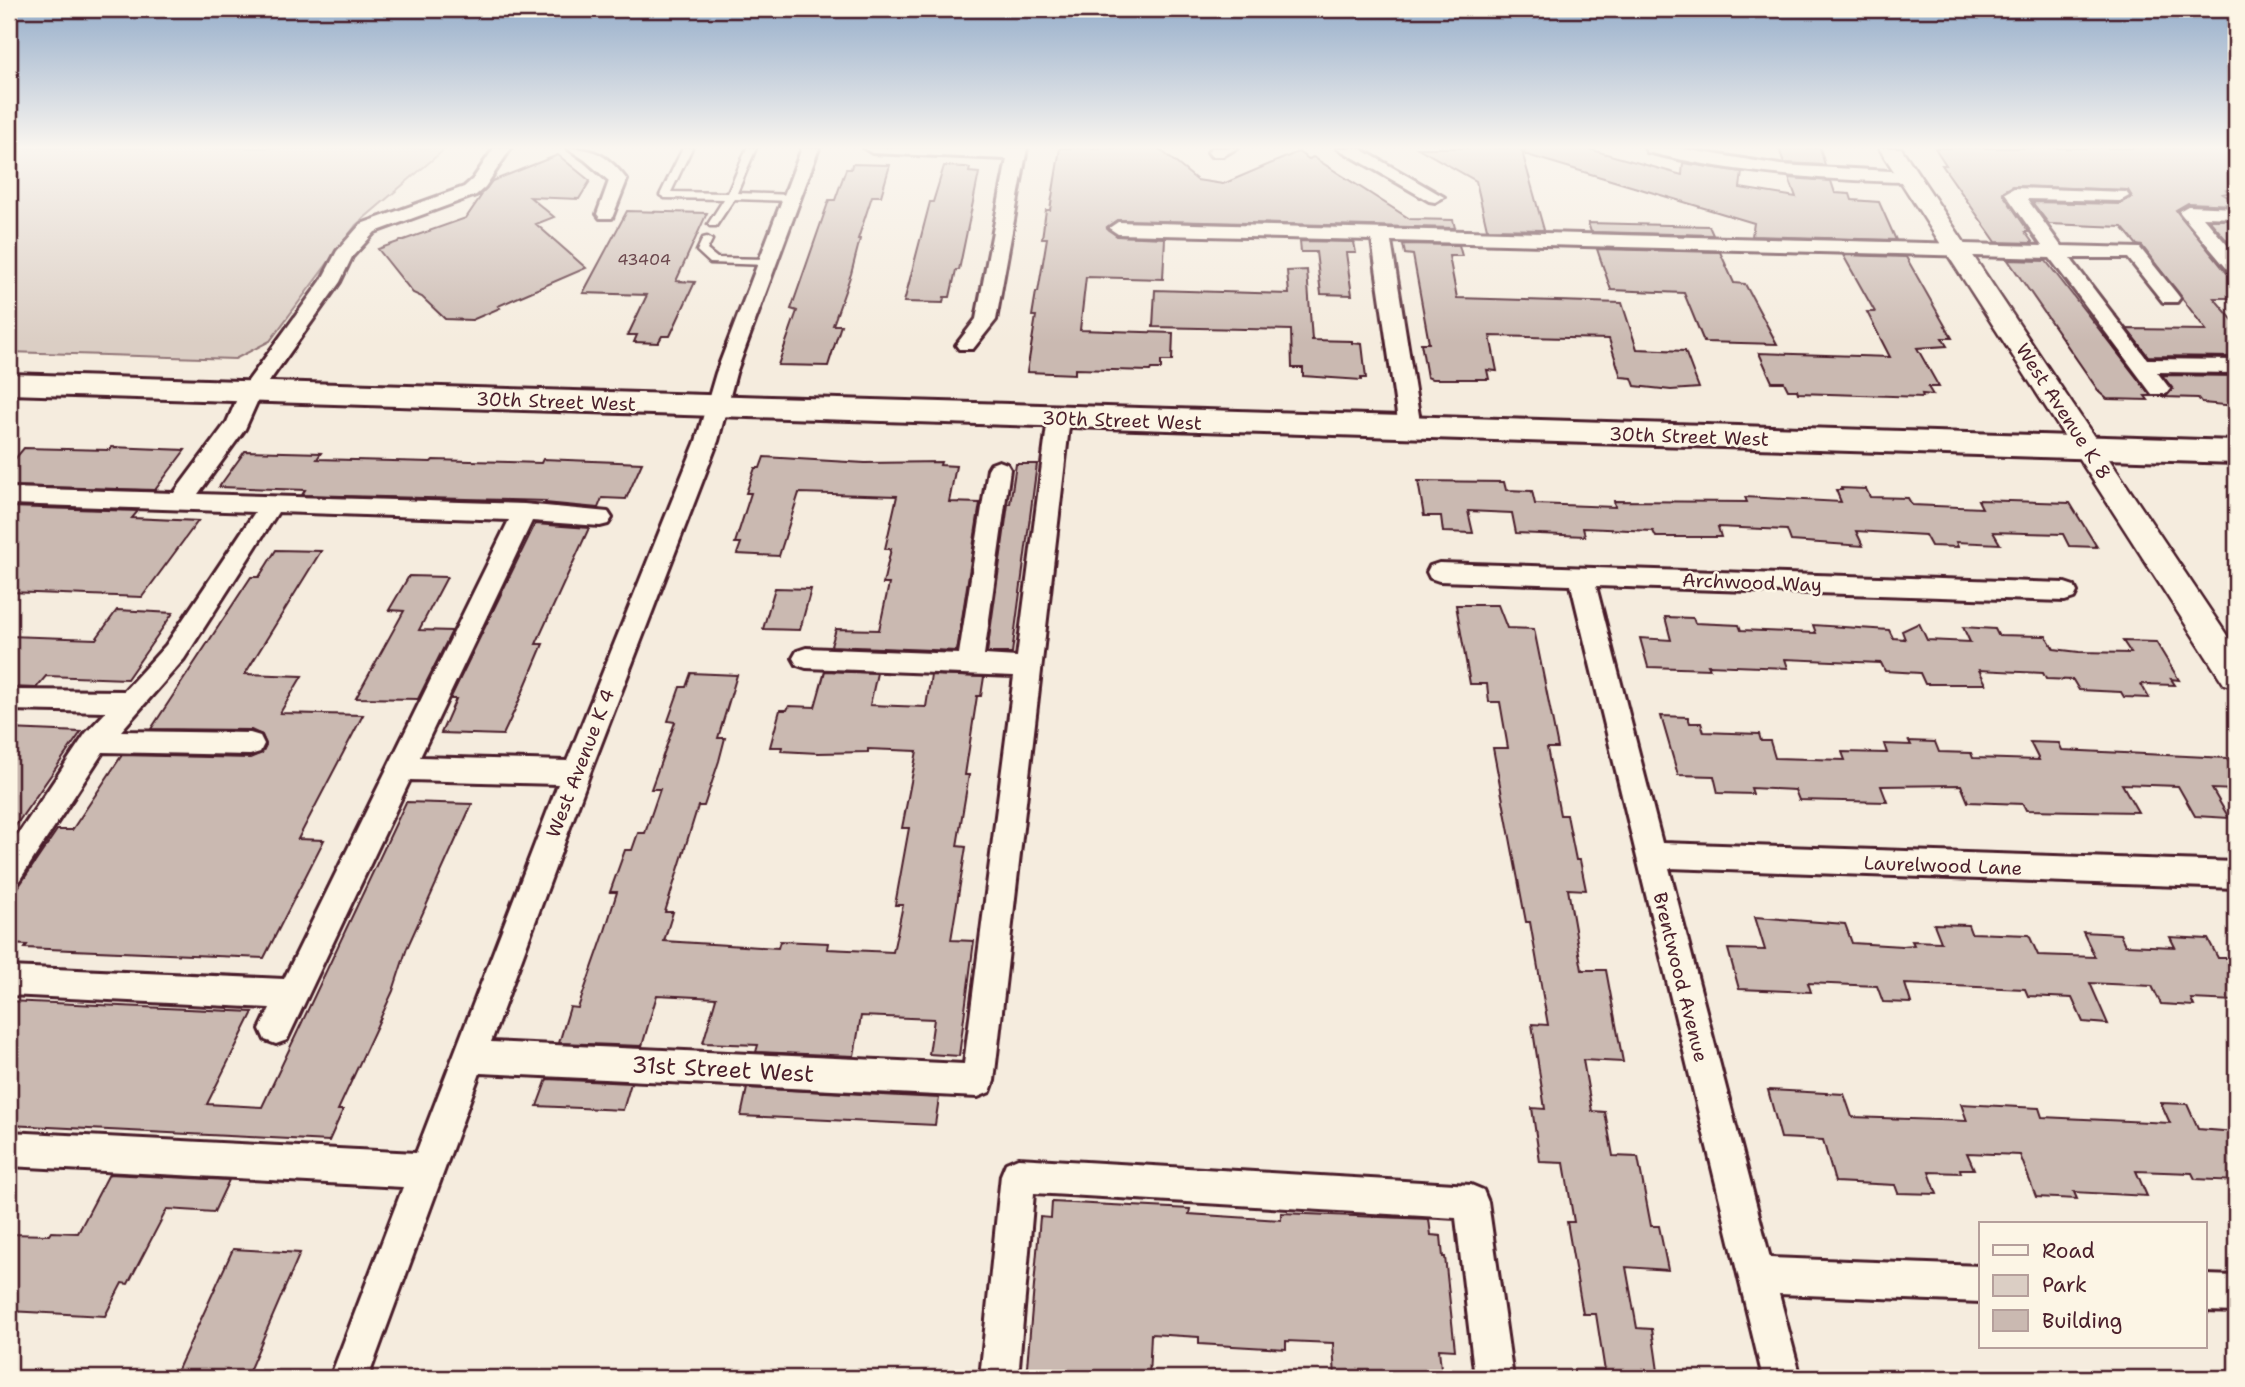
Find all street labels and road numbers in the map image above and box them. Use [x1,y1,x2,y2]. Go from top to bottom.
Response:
street label: West Avenue K 8 [2010,338,2117,484]
street label: 30th Street West [475,386,637,417]
street label: 30th Street West [1041,405,1203,436]
street label: 30th Street West [1608,421,1770,452]
street label: Archwood Way [1682,568,1822,597]
street label: West Avenue K 4 [541,685,620,841]
street label: Laurelwood Lane [1863,850,2023,881]
street label: Brentwood Avenue [1647,890,1714,1065]
street label: 31st Street West [631,1049,815,1089]

